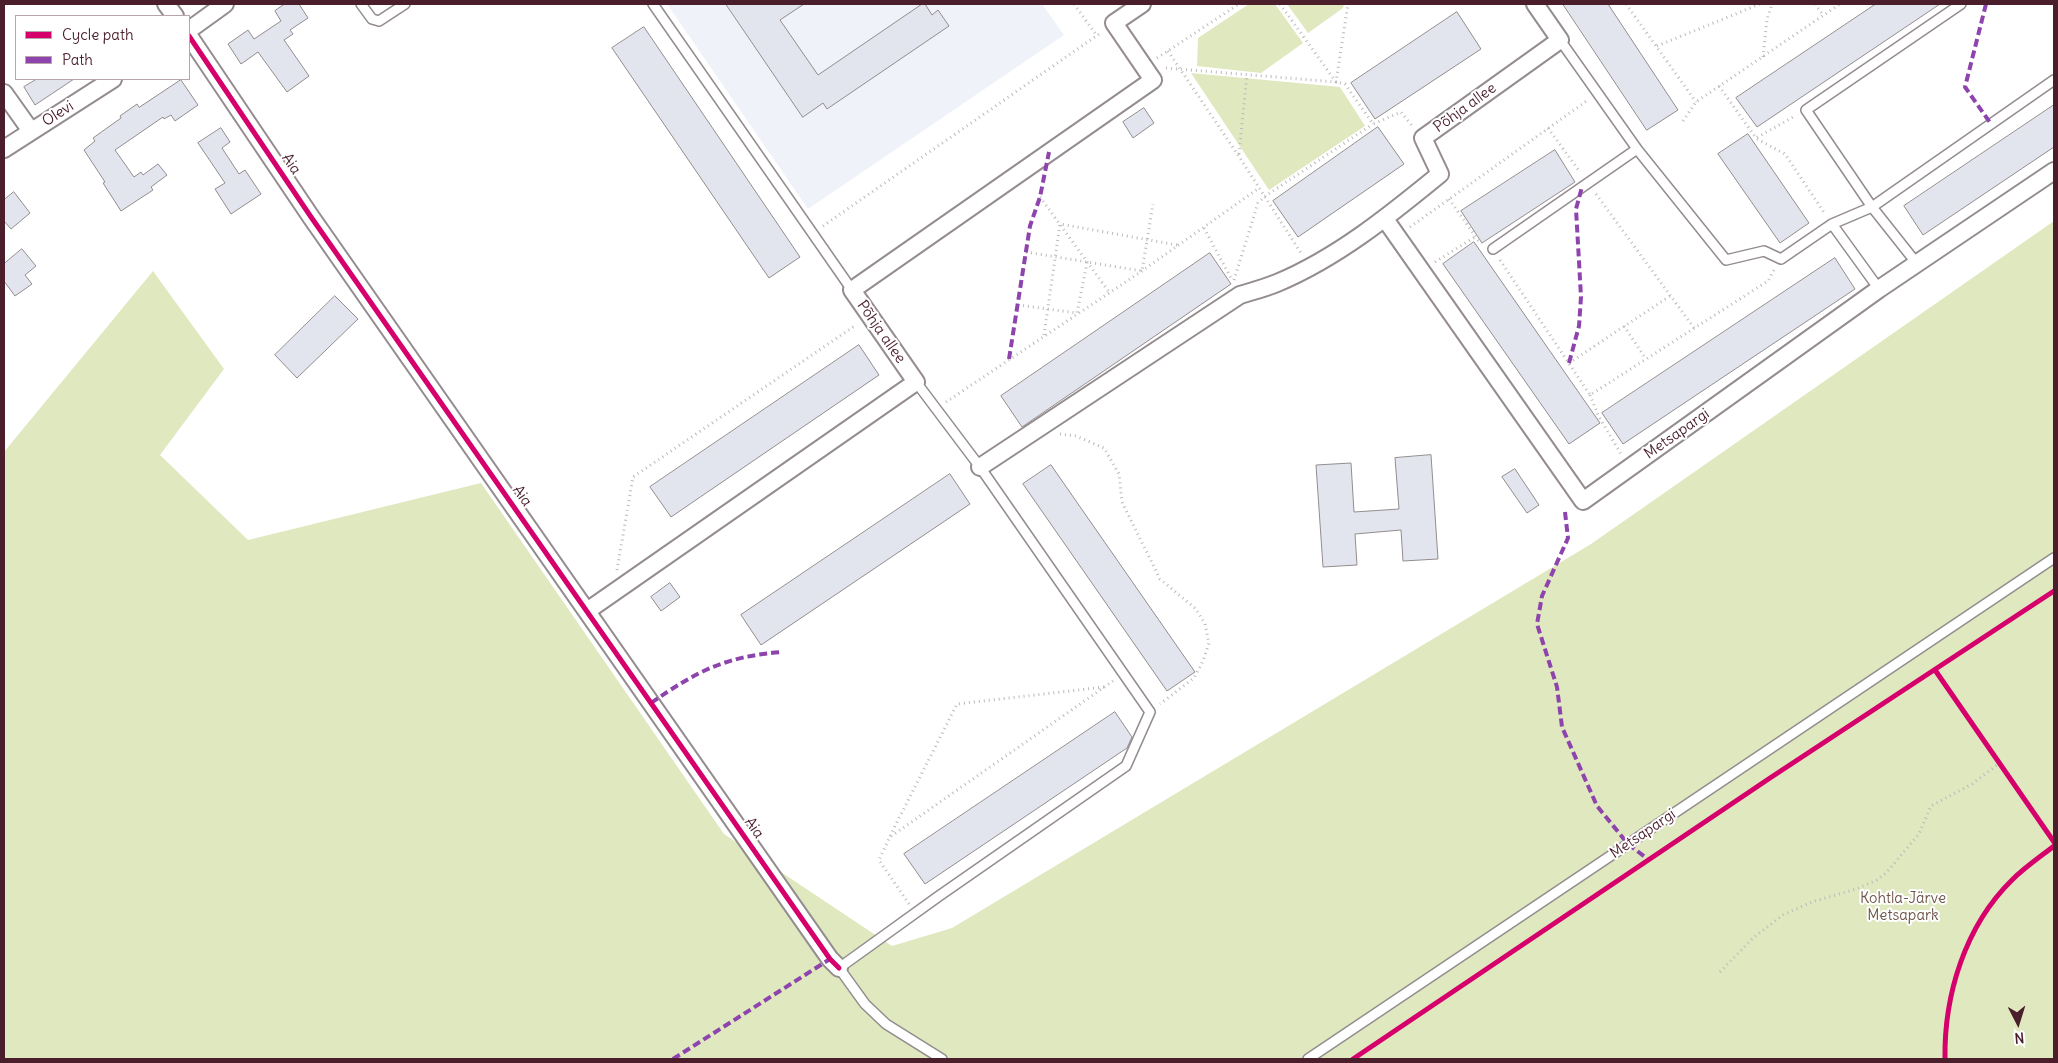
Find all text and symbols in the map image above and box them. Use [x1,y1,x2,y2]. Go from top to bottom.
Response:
legend [15,15,190,80]
text: Cycle path [62,25,134,44]
text: Path [62,50,93,69]
street label: Põhja allee [1430,79,1500,137]
street label: Olevi [39,97,77,131]
street label: Aia [278,150,304,178]
street label: Põhja allee [853,297,909,367]
street label: Metsapargi [1641,405,1713,463]
street label: Aia [508,482,536,510]
street label: Metsapargi [1607,805,1679,863]
street label: Aia [740,814,768,842]
park label: Kohtla-Järve Metsapark [1860,890,1946,925]
north arrow [1993,998,2043,1048]
text: N [2014,1029,2025,1047]

